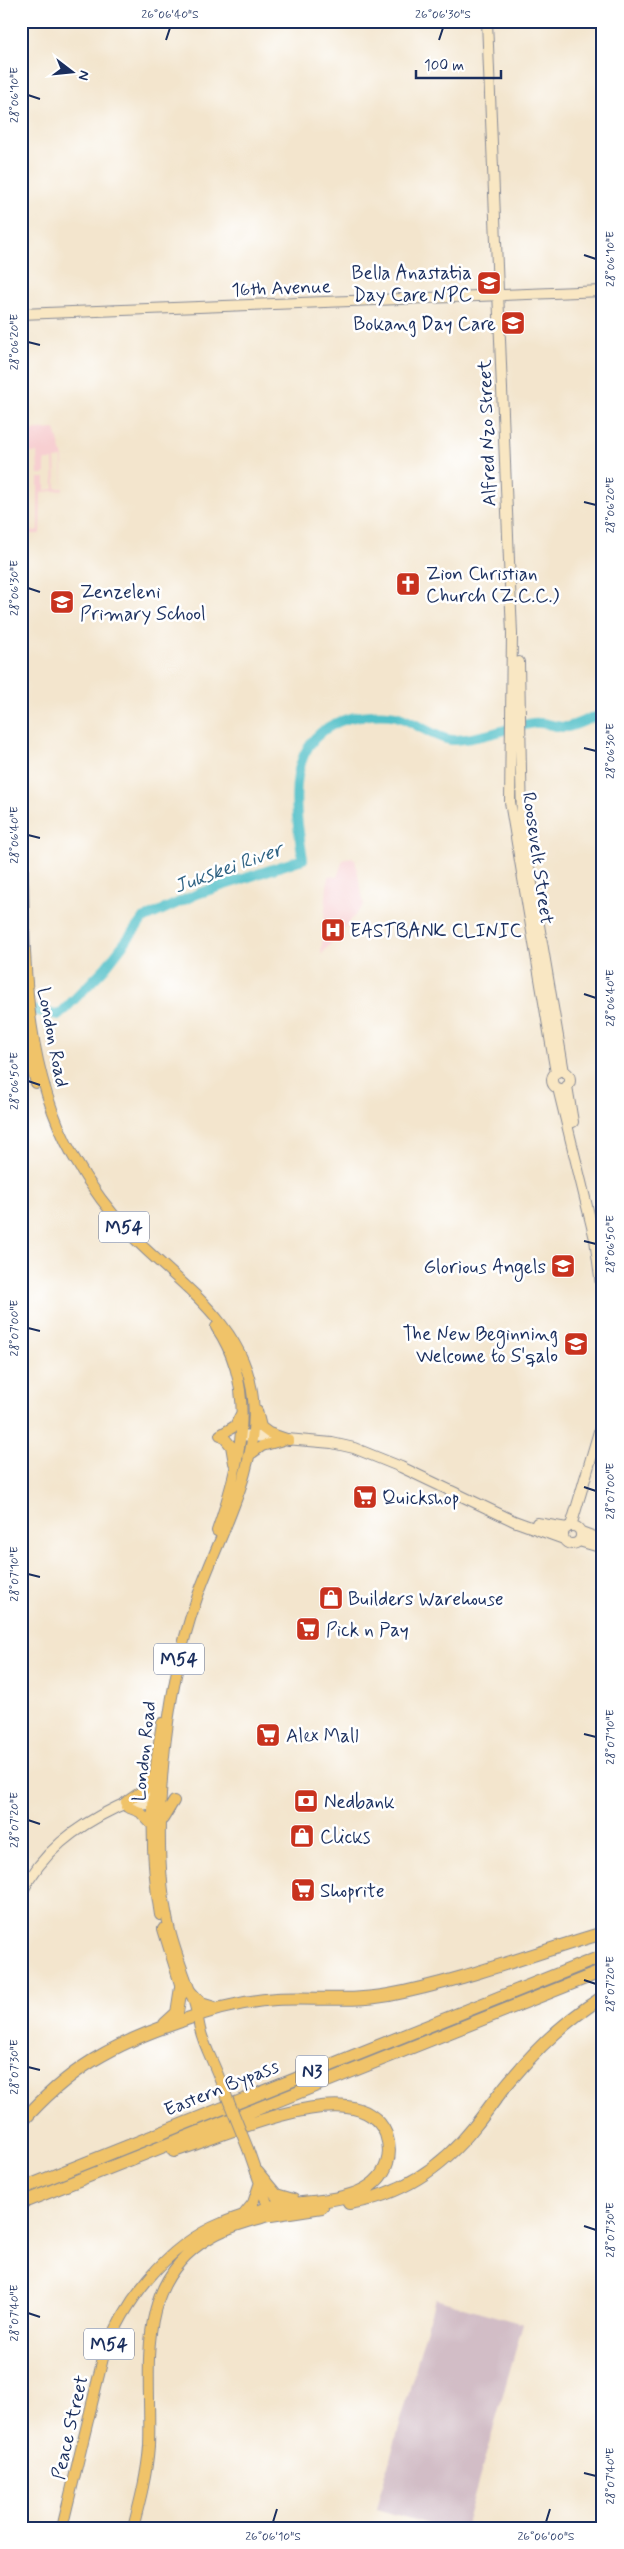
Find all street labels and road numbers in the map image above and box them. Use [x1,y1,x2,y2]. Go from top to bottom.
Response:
street label: 16th Avenue [231,274,331,303]
street label: Alfred Nzo Street [472,359,503,507]
street label: Roosevelt Street [516,790,559,926]
street label: London Road [31,985,74,1089]
road number: M54 [99,1212,149,1242]
road number: M54 [154,1644,204,1675]
street label: London Road [127,1700,162,1803]
street label: Eastern Bypass [160,2054,284,2124]
road number: N3 [296,2056,328,2086]
road number: M54 [84,2328,134,2360]
street label: Peace Street [46,2373,95,2482]

